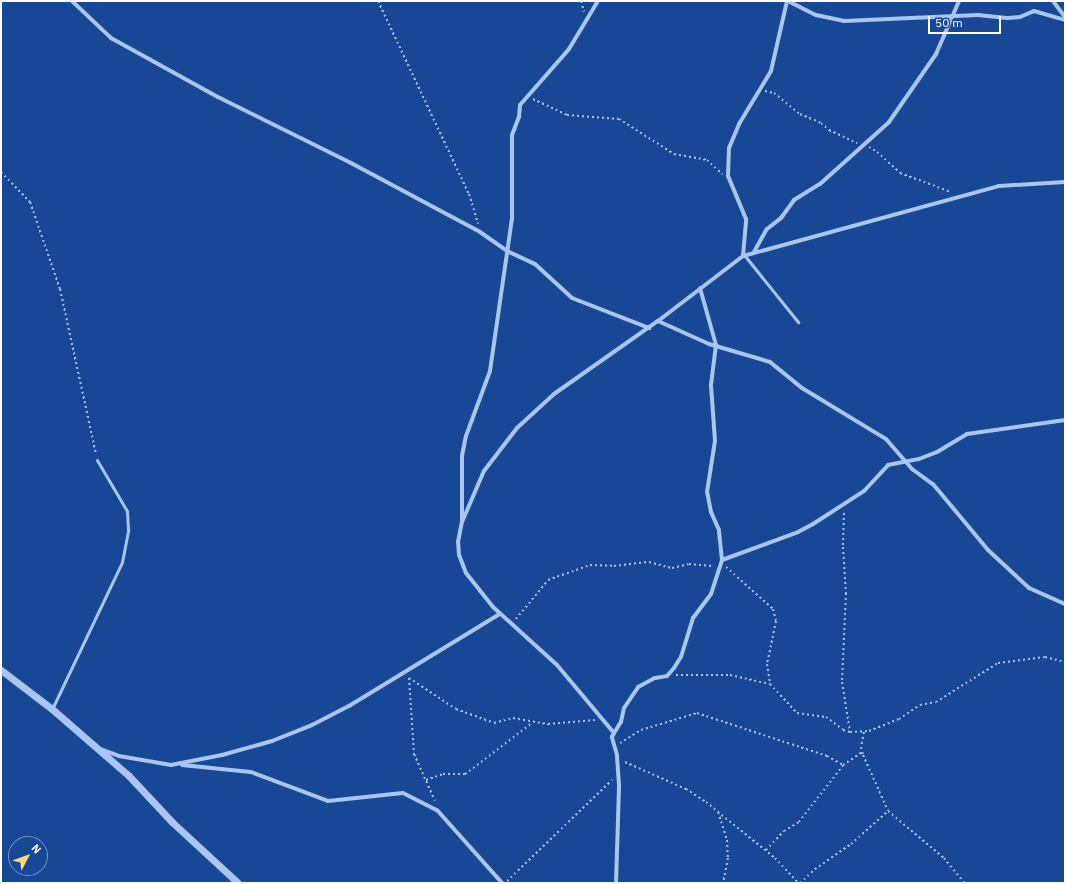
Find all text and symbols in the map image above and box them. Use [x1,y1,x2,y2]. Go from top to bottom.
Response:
scale bar [930,8,1003,34]
text: 50 m [935,15,963,30]
north arrow [8,836,48,876]
text: N [28,841,44,856]

